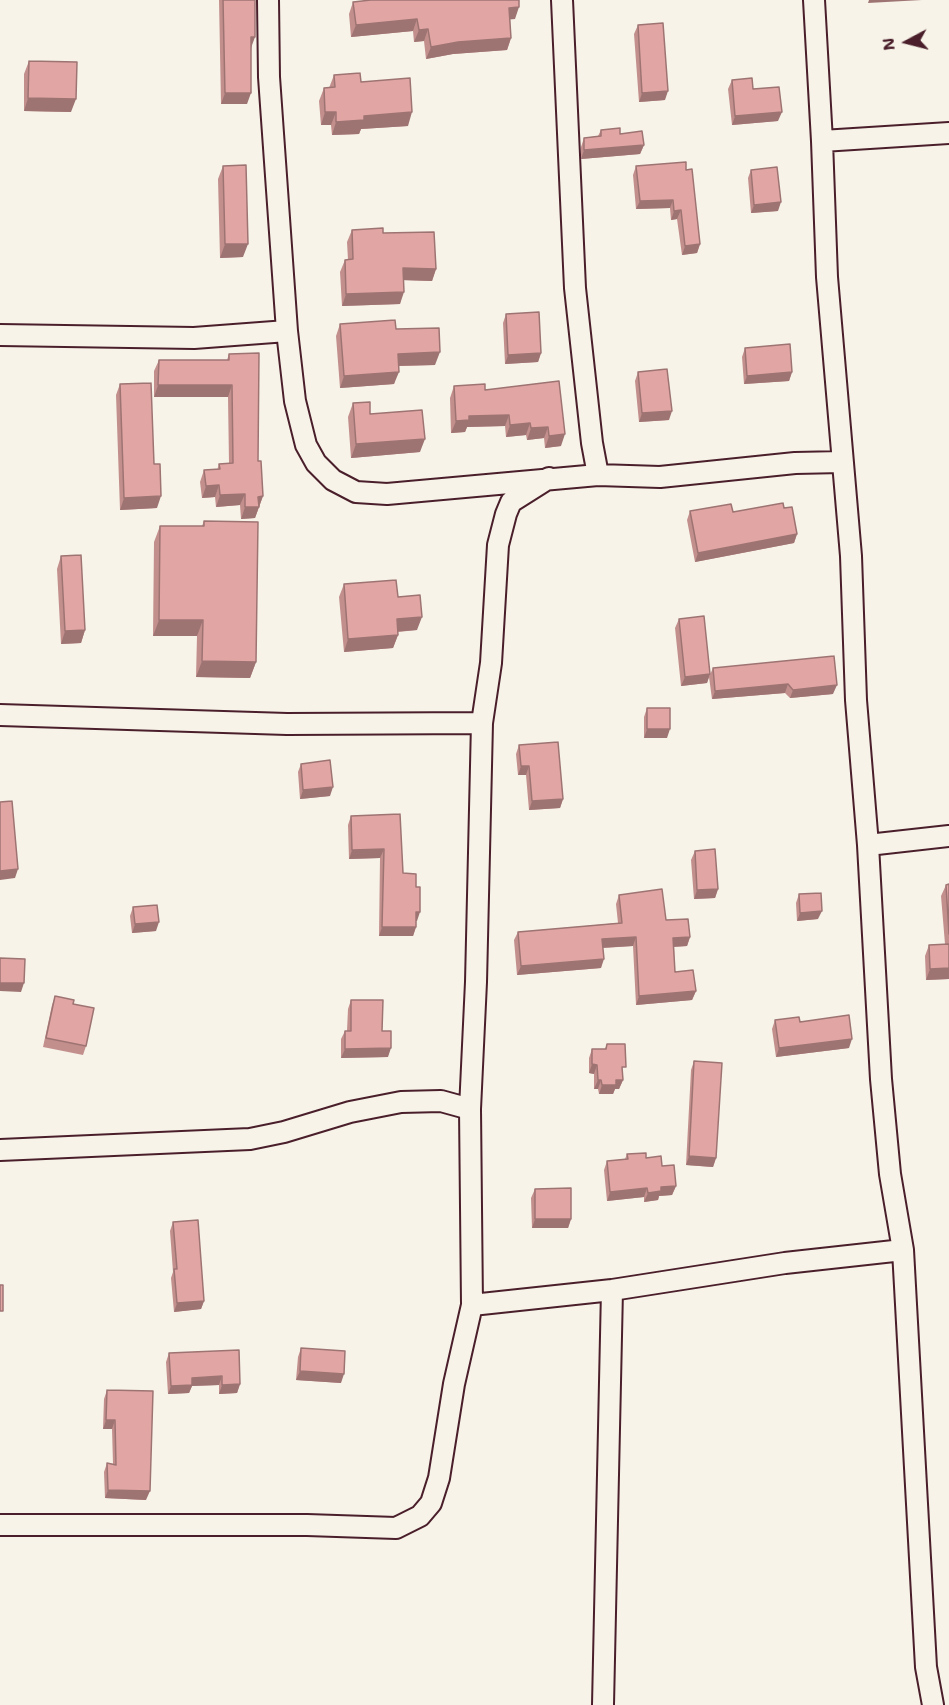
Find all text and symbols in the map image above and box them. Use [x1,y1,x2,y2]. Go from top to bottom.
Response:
north arrow [877,12,937,72]
text: N [877,37,900,52]

